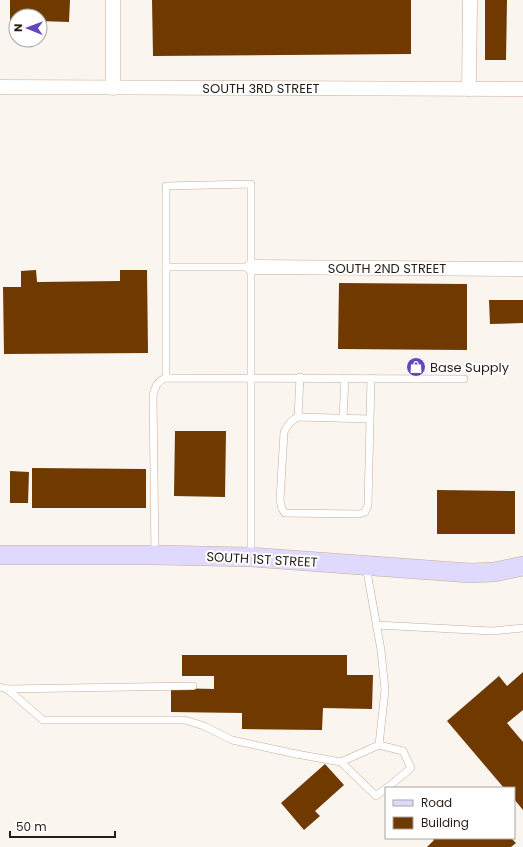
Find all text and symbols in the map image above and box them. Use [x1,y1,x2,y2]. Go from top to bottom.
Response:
north arrow [8,8,48,48]
text: N [10,24,26,32]
street label: SOUTH 3RD STREET [202,79,320,98]
street label: SOUTH 2ND STREET [328,259,446,278]
shop icon: Base Supply [405,356,427,378]
place label: Base Supply [430,358,510,377]
street label: SOUTH 1ST STREET [206,547,318,572]
legend [385,787,515,839]
text: Road [421,794,452,811]
scale bar [10,813,115,839]
text: Building [421,814,469,831]
text: 50 m [16,818,47,835]

